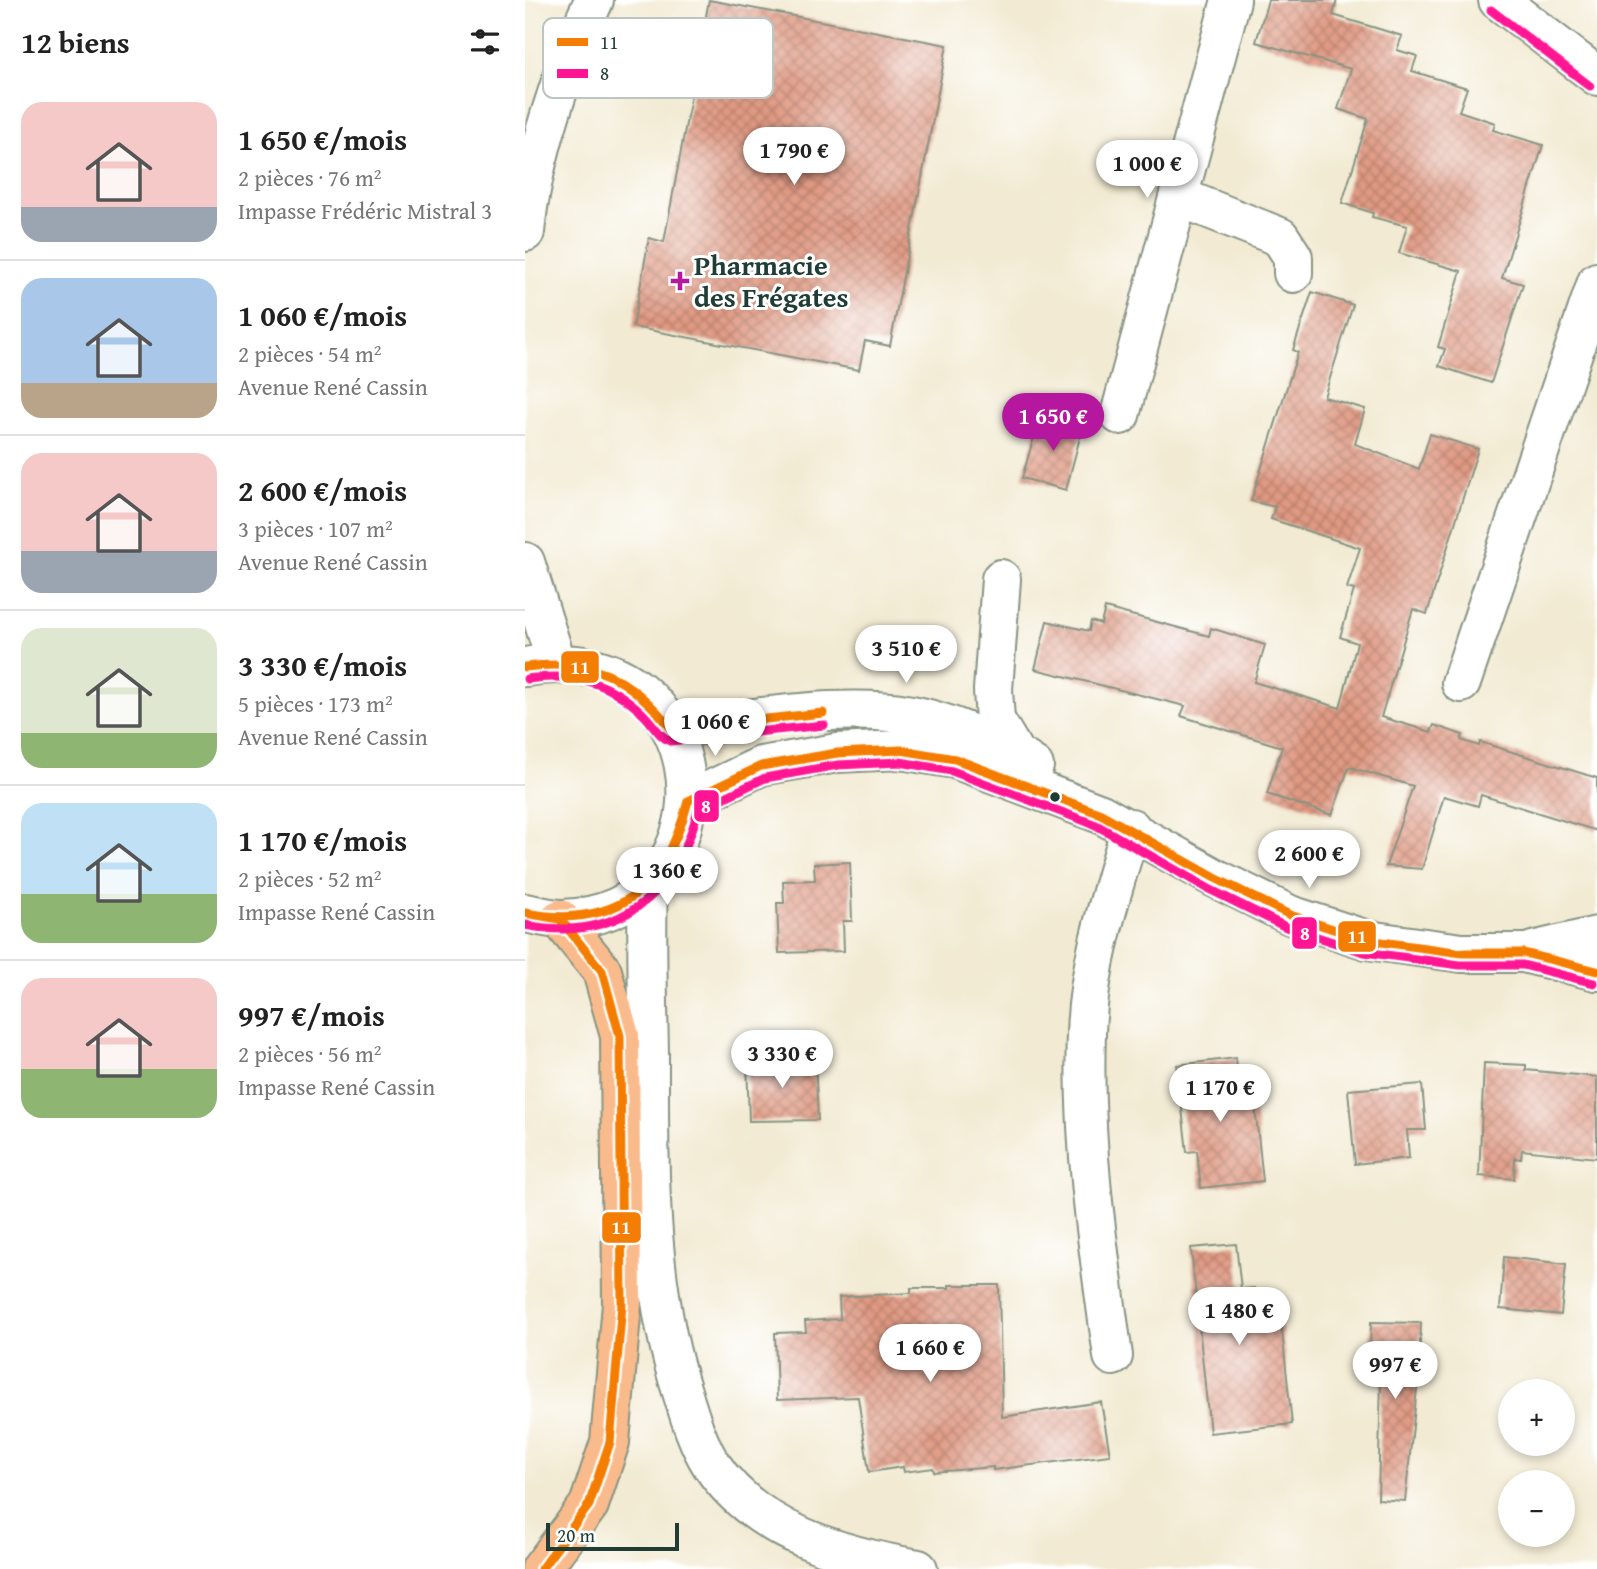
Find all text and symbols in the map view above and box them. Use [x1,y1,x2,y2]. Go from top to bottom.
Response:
legend [543,18,773,98]
text: 12 biens [21,20,130,64]
icon: filters [466,23,504,61]
text: 11 [600,28,618,56]
text: 8 [600,59,609,87]
text: 1 650 €/mois [238,117,407,161]
pin: 1 790 € [729,128,859,187]
icon: home [77,130,161,214]
text: 1 790 € [759,133,829,166]
pin: 1 000 € [1082,140,1212,200]
text: 1 000 € [1112,146,1182,179]
text: 2 pièces · 76 m² [238,161,382,194]
text: Impasse Frédéric Mistral 3 [238,194,492,227]
place label: Pharmacie des Frégates [694,244,849,317]
marker: Pharmacie des Frégates [672,273,688,289]
text: 1 060 €/mois [238,293,407,337]
icon: home [77,306,161,390]
text: 2 pièces · 54 m² [238,337,382,370]
text: Avenue René Cassin [238,370,428,403]
pin: 1 650 € [988,393,1118,453]
text: 1 650 € [1018,399,1088,432]
text: 2 600 €/mois [238,468,407,512]
icon: home [77,481,161,565]
text: 3 pièces · 107 m² [238,512,393,545]
text: Avenue René Cassin [238,545,428,578]
pin: 3 510 € [841,626,971,685]
text: 3 510 € [871,631,941,664]
text: 3 330 €/mois [238,643,407,687]
line badge: 11 [560,650,600,684]
text: 11 [570,653,590,681]
icon: home [77,656,161,740]
text: 5 pièces · 173 m² [238,687,393,720]
pin: 1 060 € [650,698,780,758]
text: 1 060 € [680,704,750,737]
text: Avenue René Cassin [238,720,428,753]
line badge: 8 [693,789,720,823]
unlabelled marker [1048,790,1062,804]
text: 8 [701,792,711,820]
text: 1 170 €/mois [238,818,407,862]
pin: 2 600 € [1244,830,1374,890]
icon: home [77,831,161,915]
text: 2 600 € [1274,836,1344,869]
pin: 1 360 € [602,848,732,907]
text: 1 360 € [632,853,702,886]
text: 2 pièces · 52 m² [238,862,382,895]
text: Impasse René Cassin [238,895,435,928]
line badge: 8 [1291,916,1318,950]
text: 8 [1300,919,1310,947]
line badge: 11 [1337,920,1377,953]
text: 11 [1347,922,1367,950]
text: 997 €/mois [238,993,385,1037]
icon: home [77,1006,161,1090]
pin: 3 330 € [717,1030,847,1090]
text: 3 330 € [747,1036,817,1069]
text: 2 pièces · 56 m² [238,1037,382,1070]
pin: 1 170 € [1155,1064,1285,1124]
text: Impasse René Cassin [238,1070,435,1103]
text: 1 170 € [1185,1070,1255,1103]
line badge: 11 [601,1211,642,1244]
text: 11 [611,1213,631,1241]
pin: 1 480 € [1174,1288,1304,1347]
text: 1 480 € [1204,1293,1274,1326]
pin: 1 660 € [865,1324,995,1384]
text: 1 660 € [895,1330,965,1363]
pin: 997 € [1346,1342,1444,1401]
text: 997 € [1369,1347,1421,1380]
map controls [1498,1379,1575,1547]
button: + [1498,1379,1575,1456]
button: − [1498,1470,1575,1547]
scale bar [546,1520,679,1552]
text: 20 m [557,1521,595,1549]

